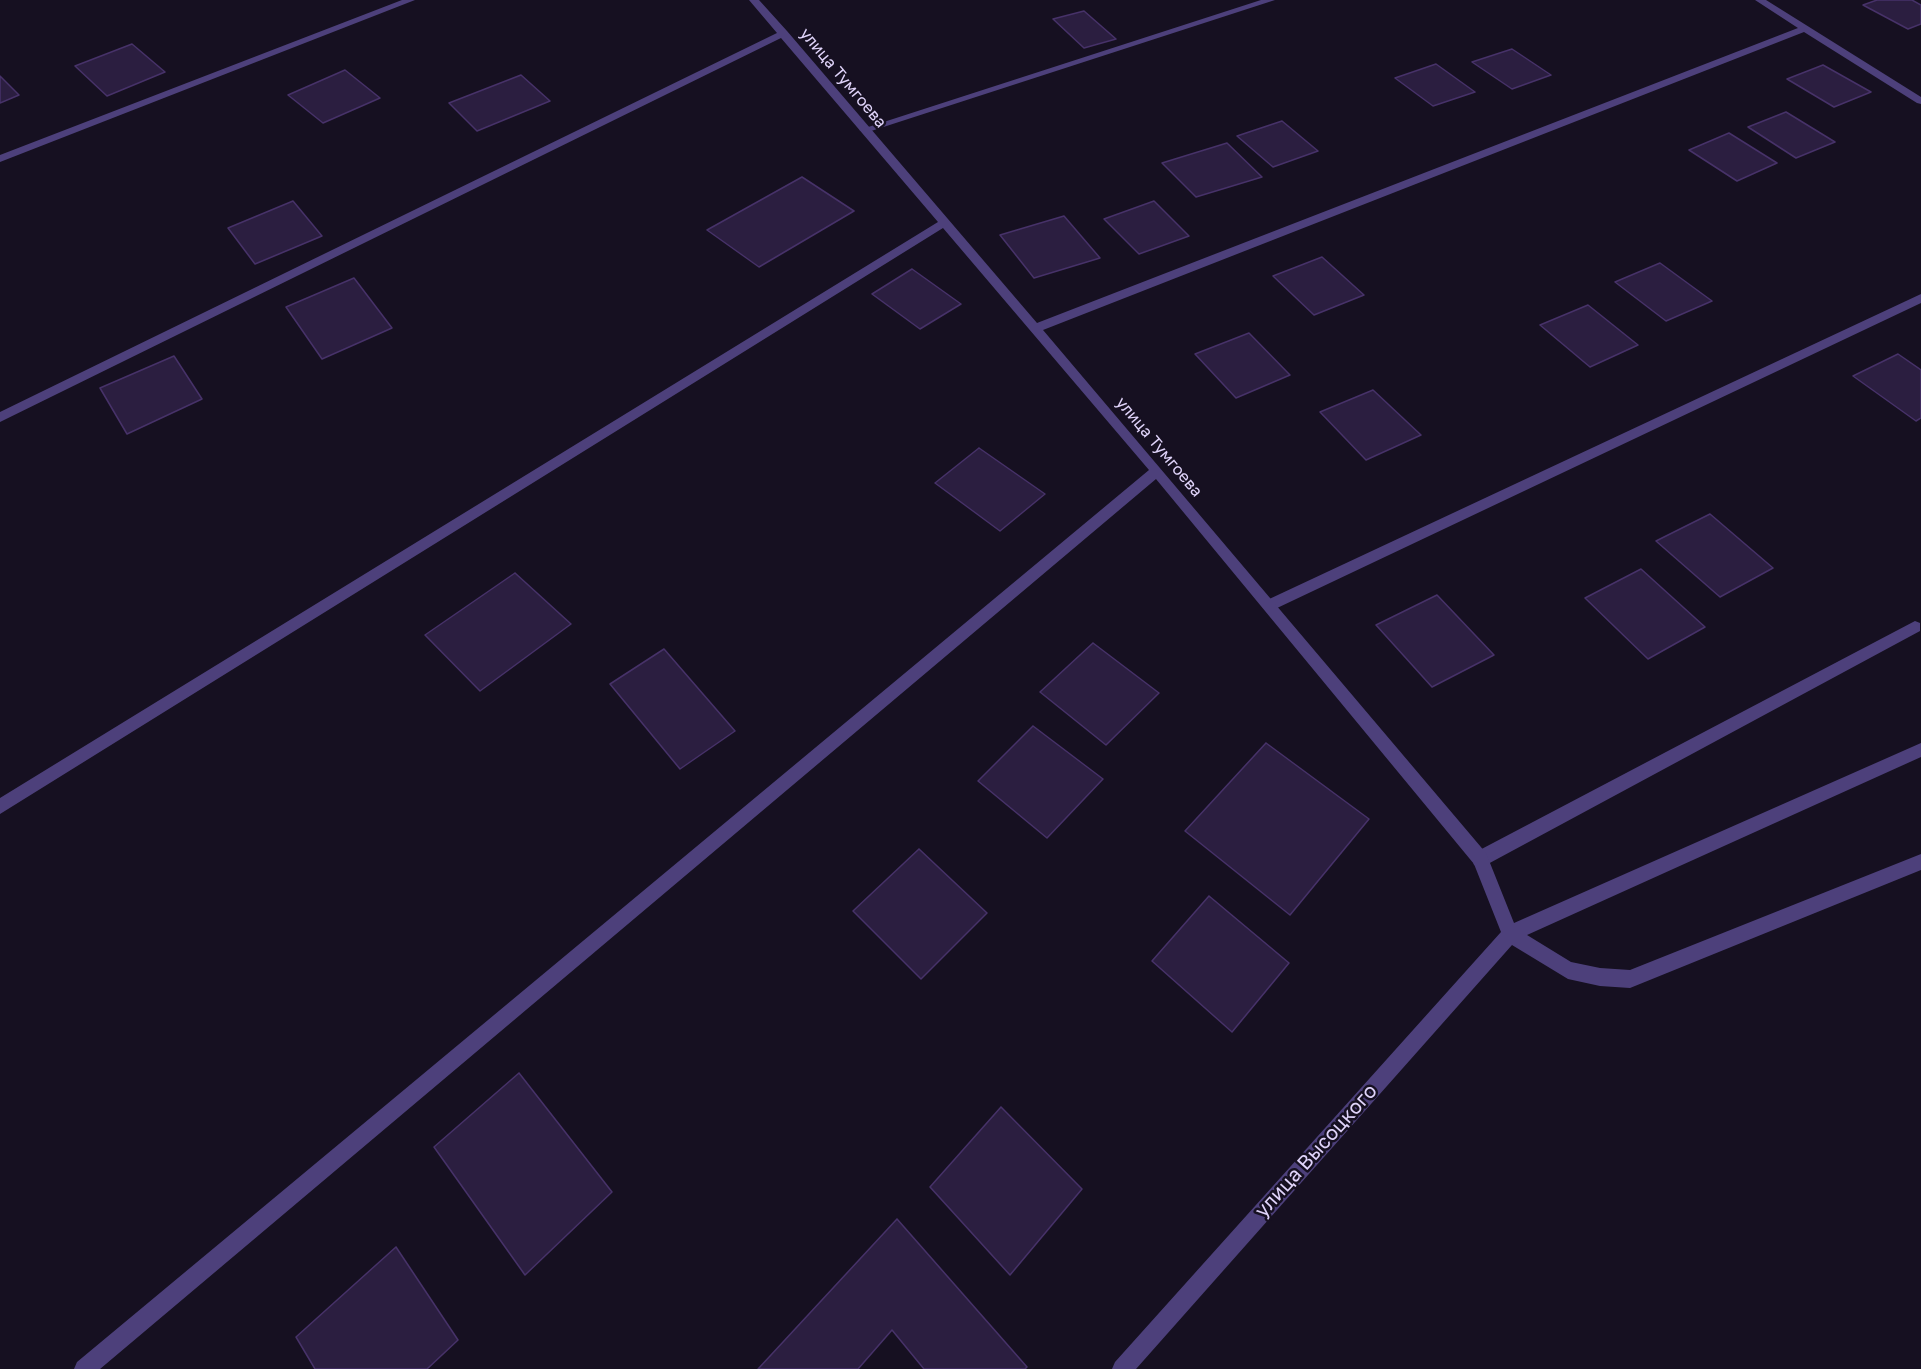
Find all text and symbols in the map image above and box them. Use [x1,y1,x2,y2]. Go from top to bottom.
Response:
street label: улица Тумгоева [796,24,890,132]
street label: улица Тумгоева [1112,393,1206,501]
street label: улица Высоцкого [1250,1079,1382,1223]

